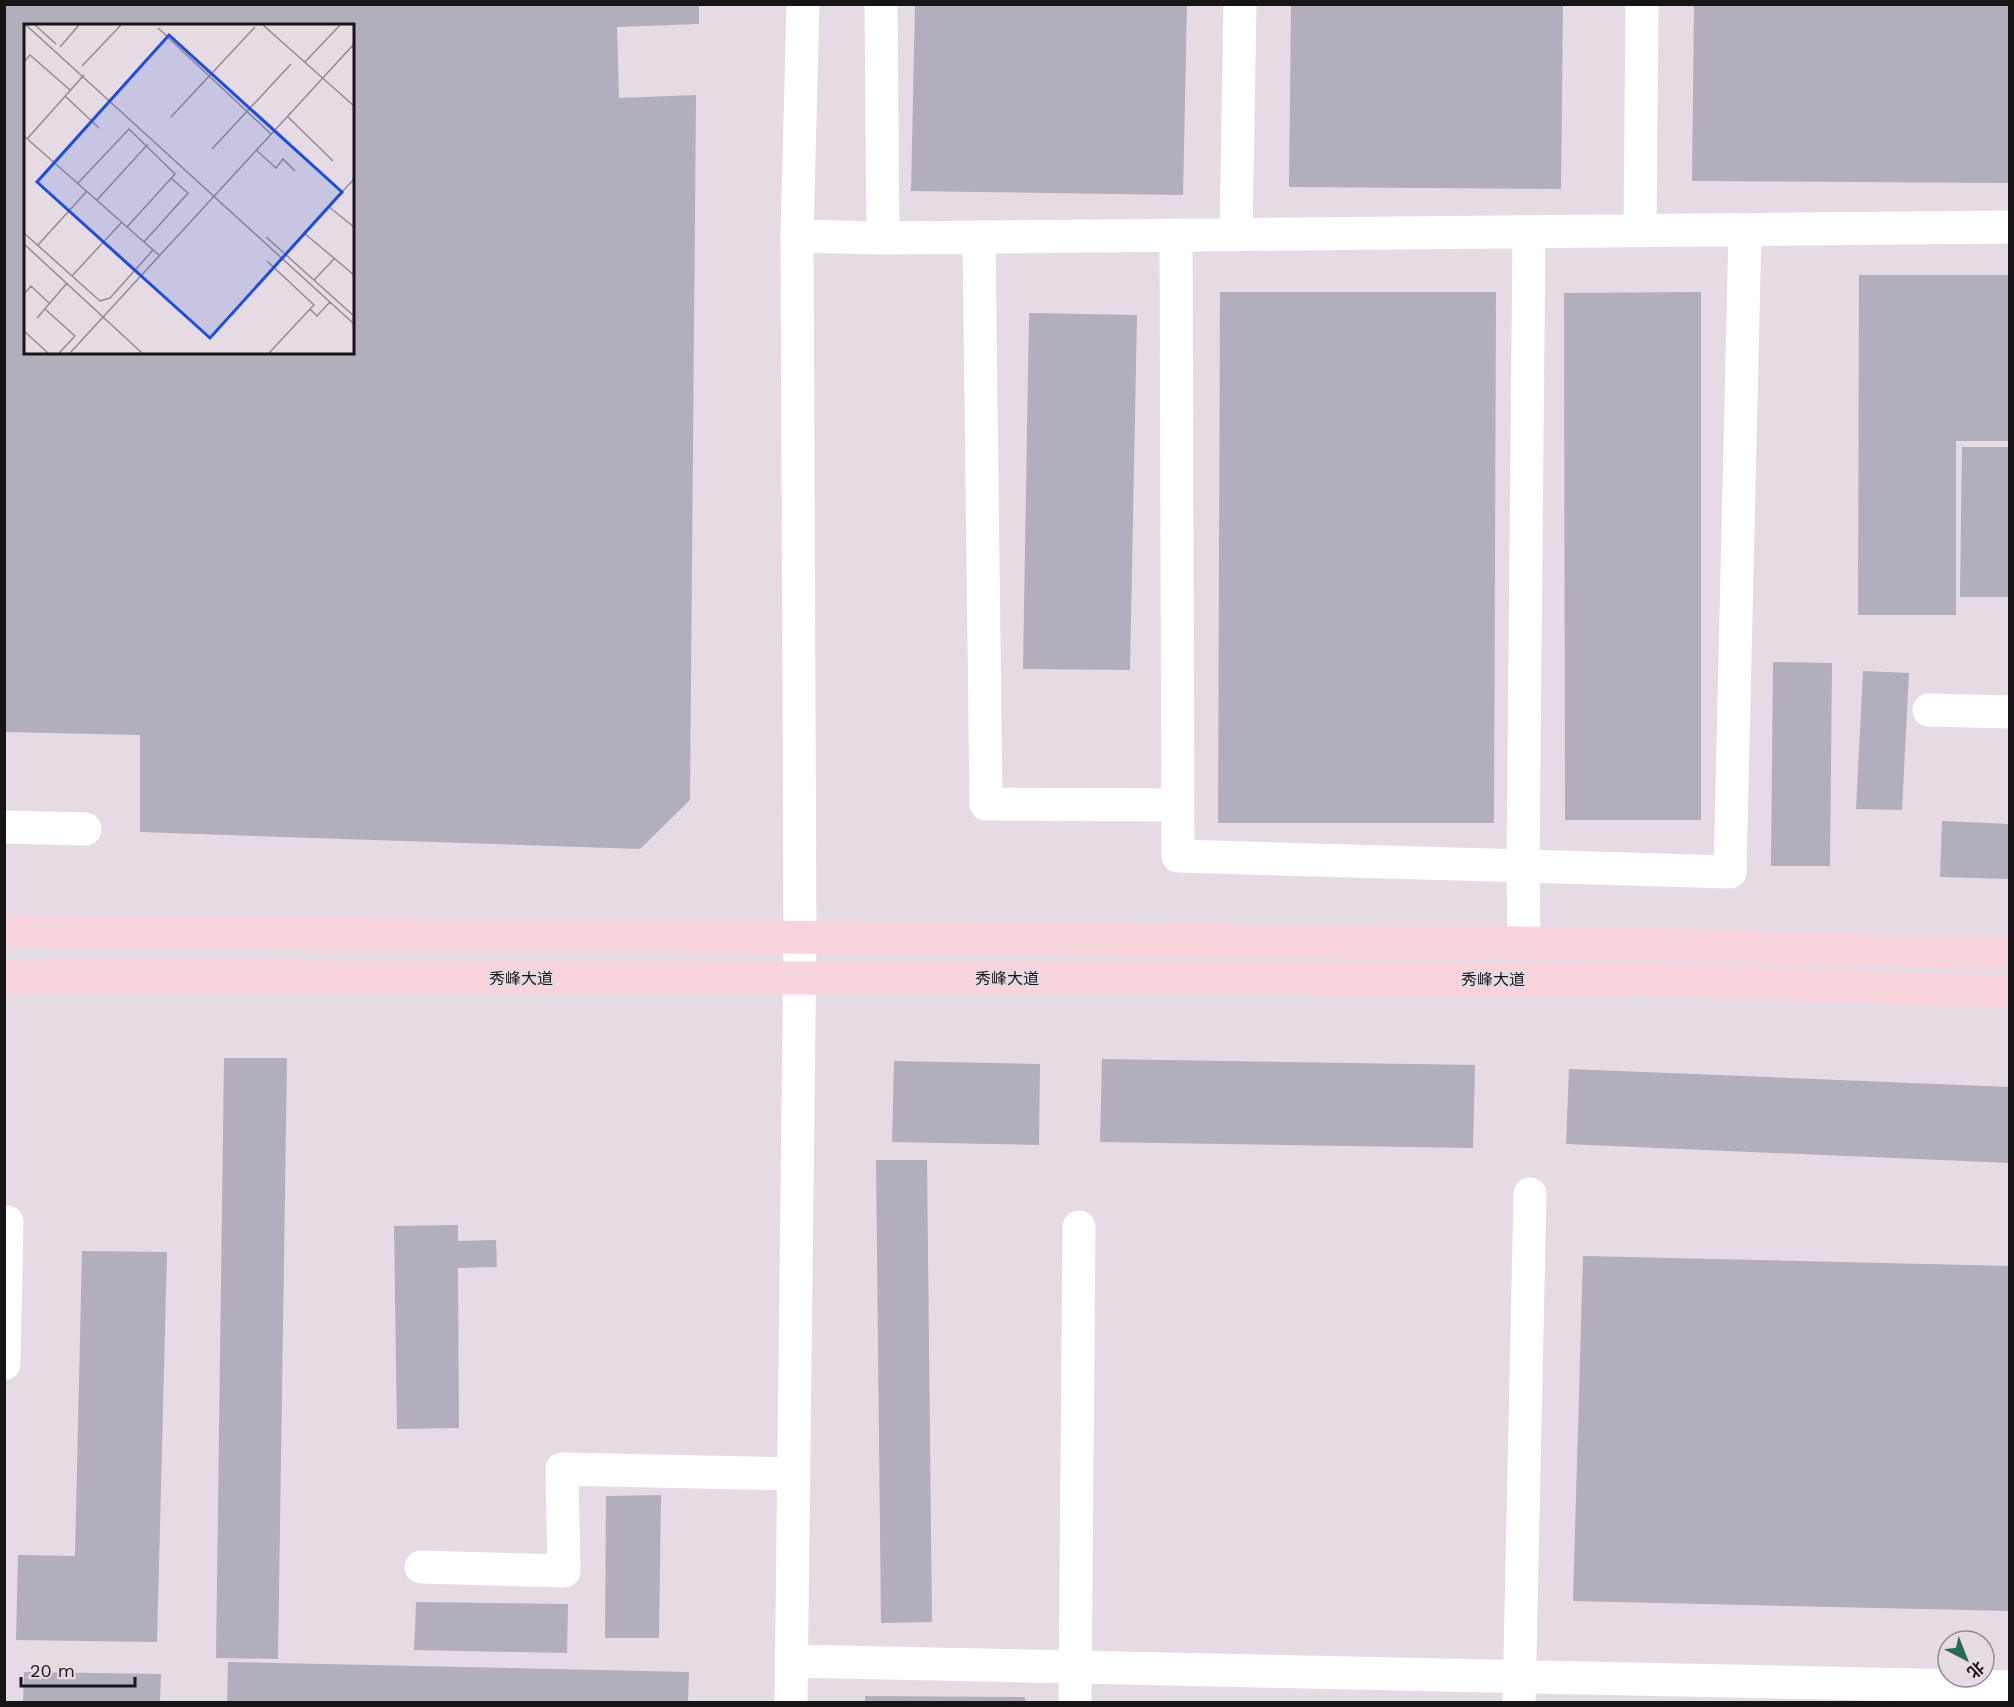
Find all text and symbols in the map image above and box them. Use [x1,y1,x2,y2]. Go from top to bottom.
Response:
inset map [24,24,354,354]
street label: 秀峰大道 [489,969,553,988]
street label: 秀峰大道 [975,969,1039,988]
street label: 秀峰大道 [1461,970,1525,989]
north arrow [1936,1629,1996,1689]
scale bar [21,1650,135,1688]
text: 北 [1963,1657,1988,1682]
text: 20 m [30,1660,75,1681]

